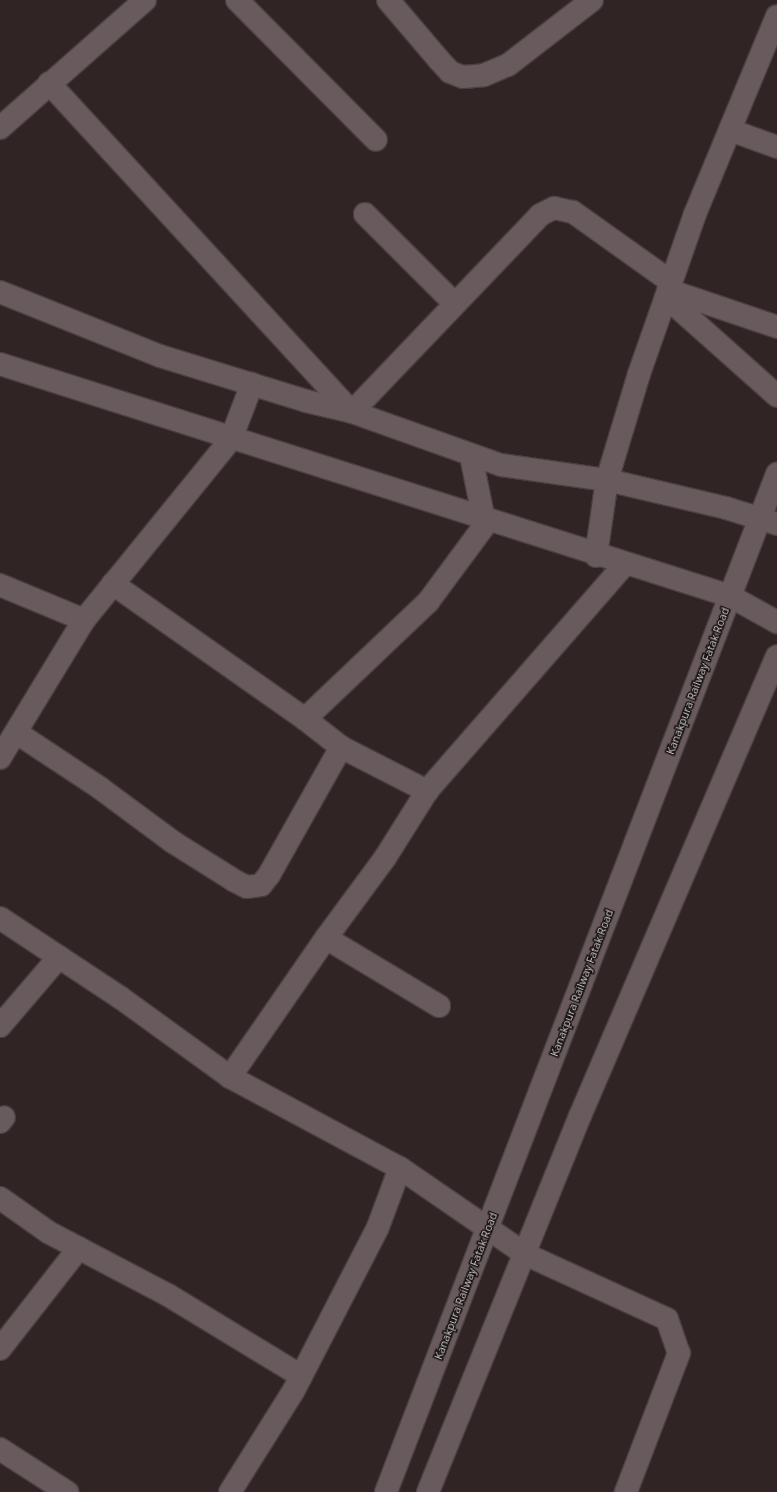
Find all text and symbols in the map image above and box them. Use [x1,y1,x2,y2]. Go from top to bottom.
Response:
street label: Kanakpura Railway Fatak Road [664,606,732,756]
street label: Kanakpura Railway Fatak Road [548,908,616,1058]
street label: Kanakpura Railway Fatak Road [432,1211,500,1361]

